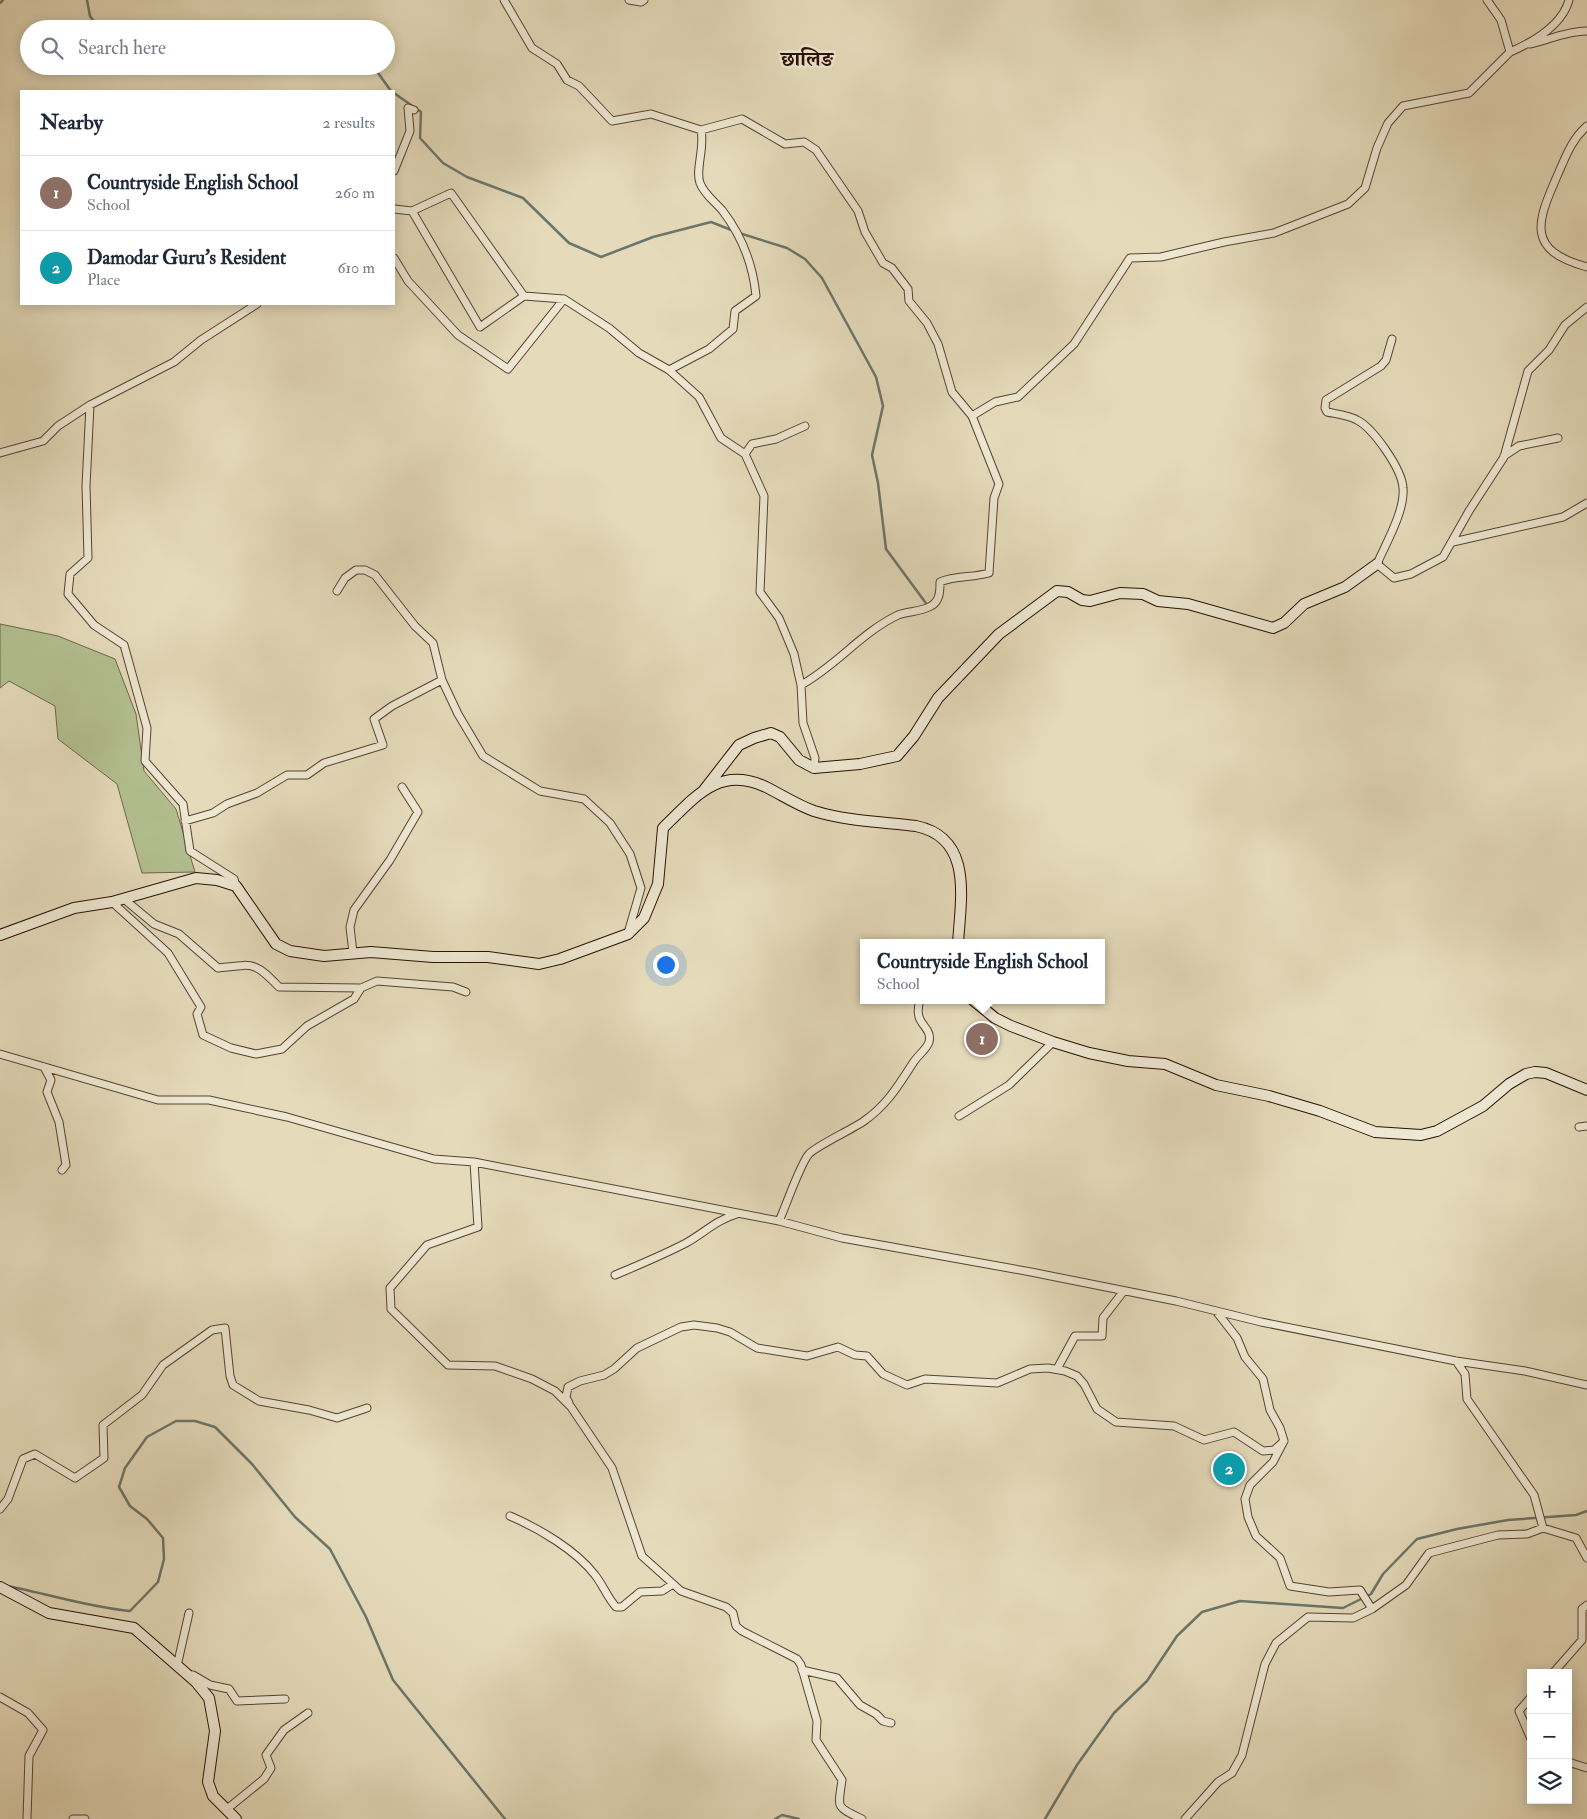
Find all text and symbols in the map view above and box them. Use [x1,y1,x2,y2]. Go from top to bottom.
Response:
search box [20,20,395,75]
icon: search [38,34,66,62]
text: Search here [78,36,166,60]
district label: छालिङ [779,46,835,73]
text: Nearby [40,109,103,136]
text: 2 results [322,113,375,133]
text: Countryside English School [87,171,298,195]
text: 1 [53,183,59,203]
text: 260 m [335,183,375,203]
text: School [87,195,130,215]
text: Damodar Guru's Resident [87,246,286,270]
text: 2 [52,258,60,278]
text: 610 m [337,258,375,278]
text: Place [87,270,120,290]
popup [860,939,1105,1004]
text: Countryside English School [877,950,1088,974]
your location [653,952,679,978]
text: School [877,974,920,994]
pin: 1 [966,1020,998,1058]
pin: 2 [1213,1450,1245,1488]
map controls [1527,1669,1572,1804]
button: + [1527,1669,1572,1714]
button: − [1527,1714,1572,1759]
button: layers [1527,1759,1572,1804]

